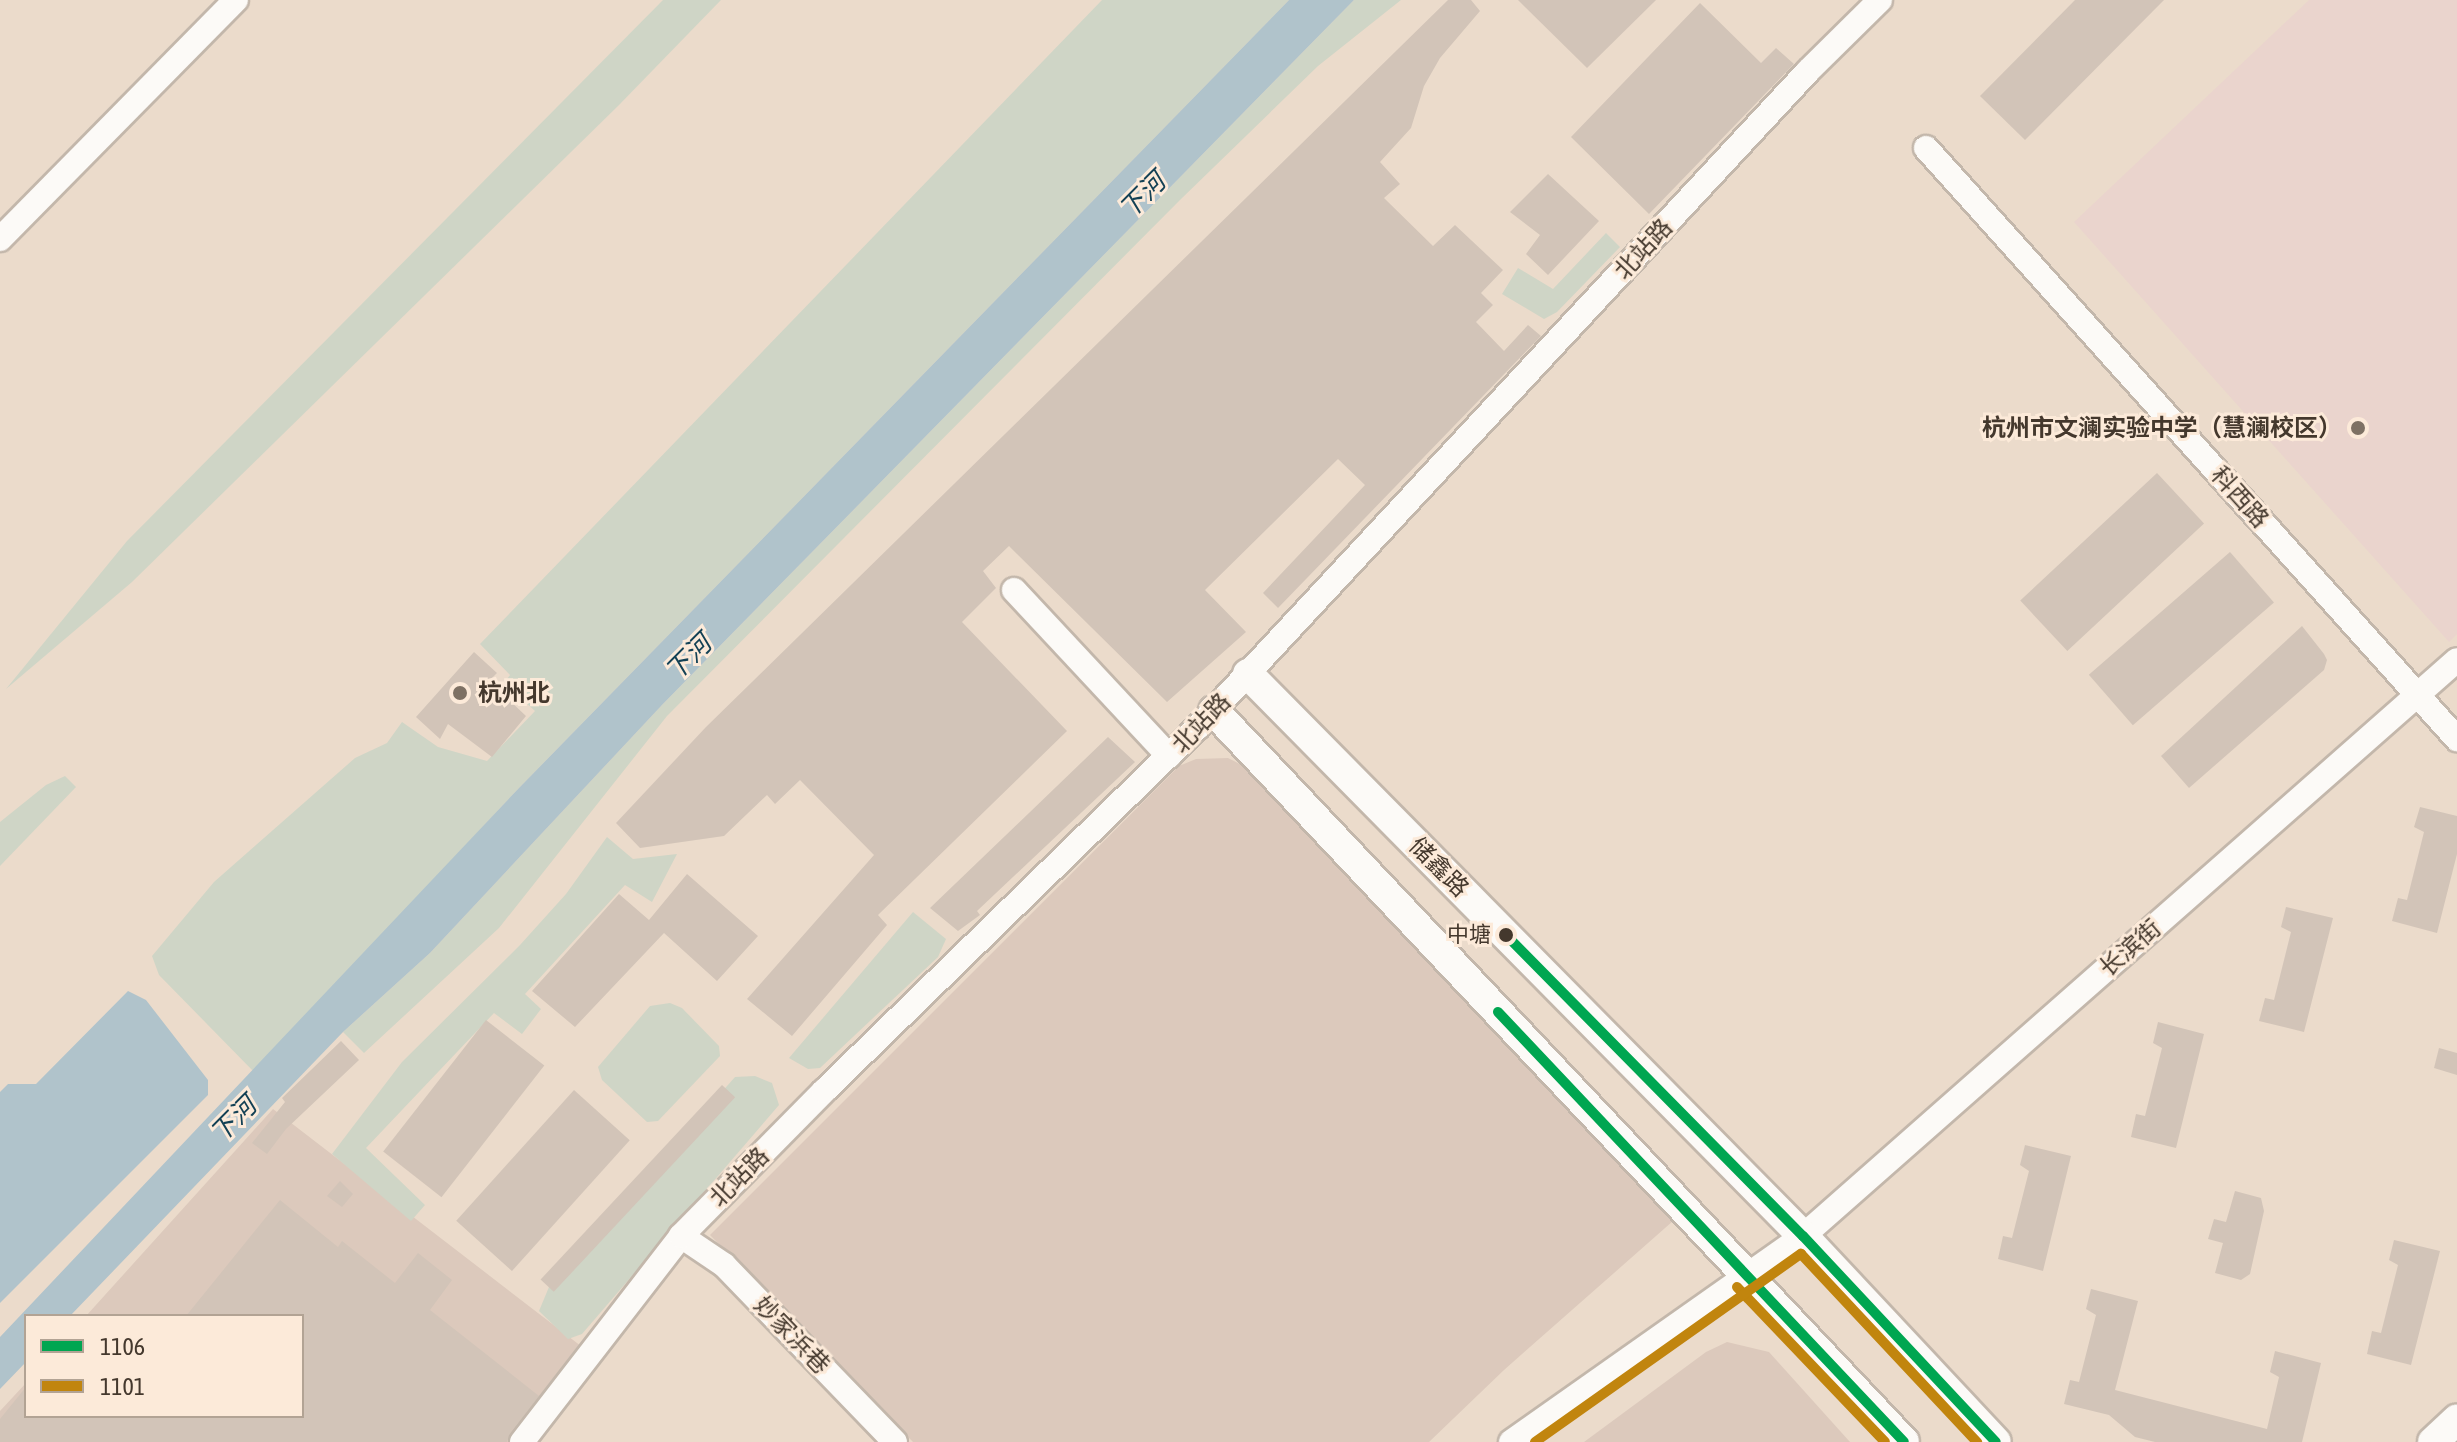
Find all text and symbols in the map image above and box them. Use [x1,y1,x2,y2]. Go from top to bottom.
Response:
water label: 下河 [1114,167,1172,225]
street label: 北站路 [1608,213,1678,285]
place label: 杭州市文澜实验中学（慧澜校区） [1982,414,2342,442]
marker: 杭州市文澜实验中学（慧澜校区） [2349,419,2367,437]
street label: 科西路 [2205,461,2275,533]
water label: 下河 [660,629,718,687]
place label: 杭州北 [478,679,550,707]
marker: 杭州北 [449,682,471,704]
street label: 北站路 [1166,687,1236,759]
street label: 储鑫路 [1403,831,1475,903]
street label: 长滨街 [2093,914,2167,982]
place label: 中塘 [1447,922,1491,948]
marker: 中塘 [1498,927,1514,943]
water label: 下河 [205,1091,263,1149]
street label: 北站路 [703,1141,775,1213]
street label: 妙家浜巷 [748,1290,836,1380]
legend [24,1314,304,1418]
text: 1106 [100,1333,145,1360]
text: 1101 [100,1373,145,1400]

